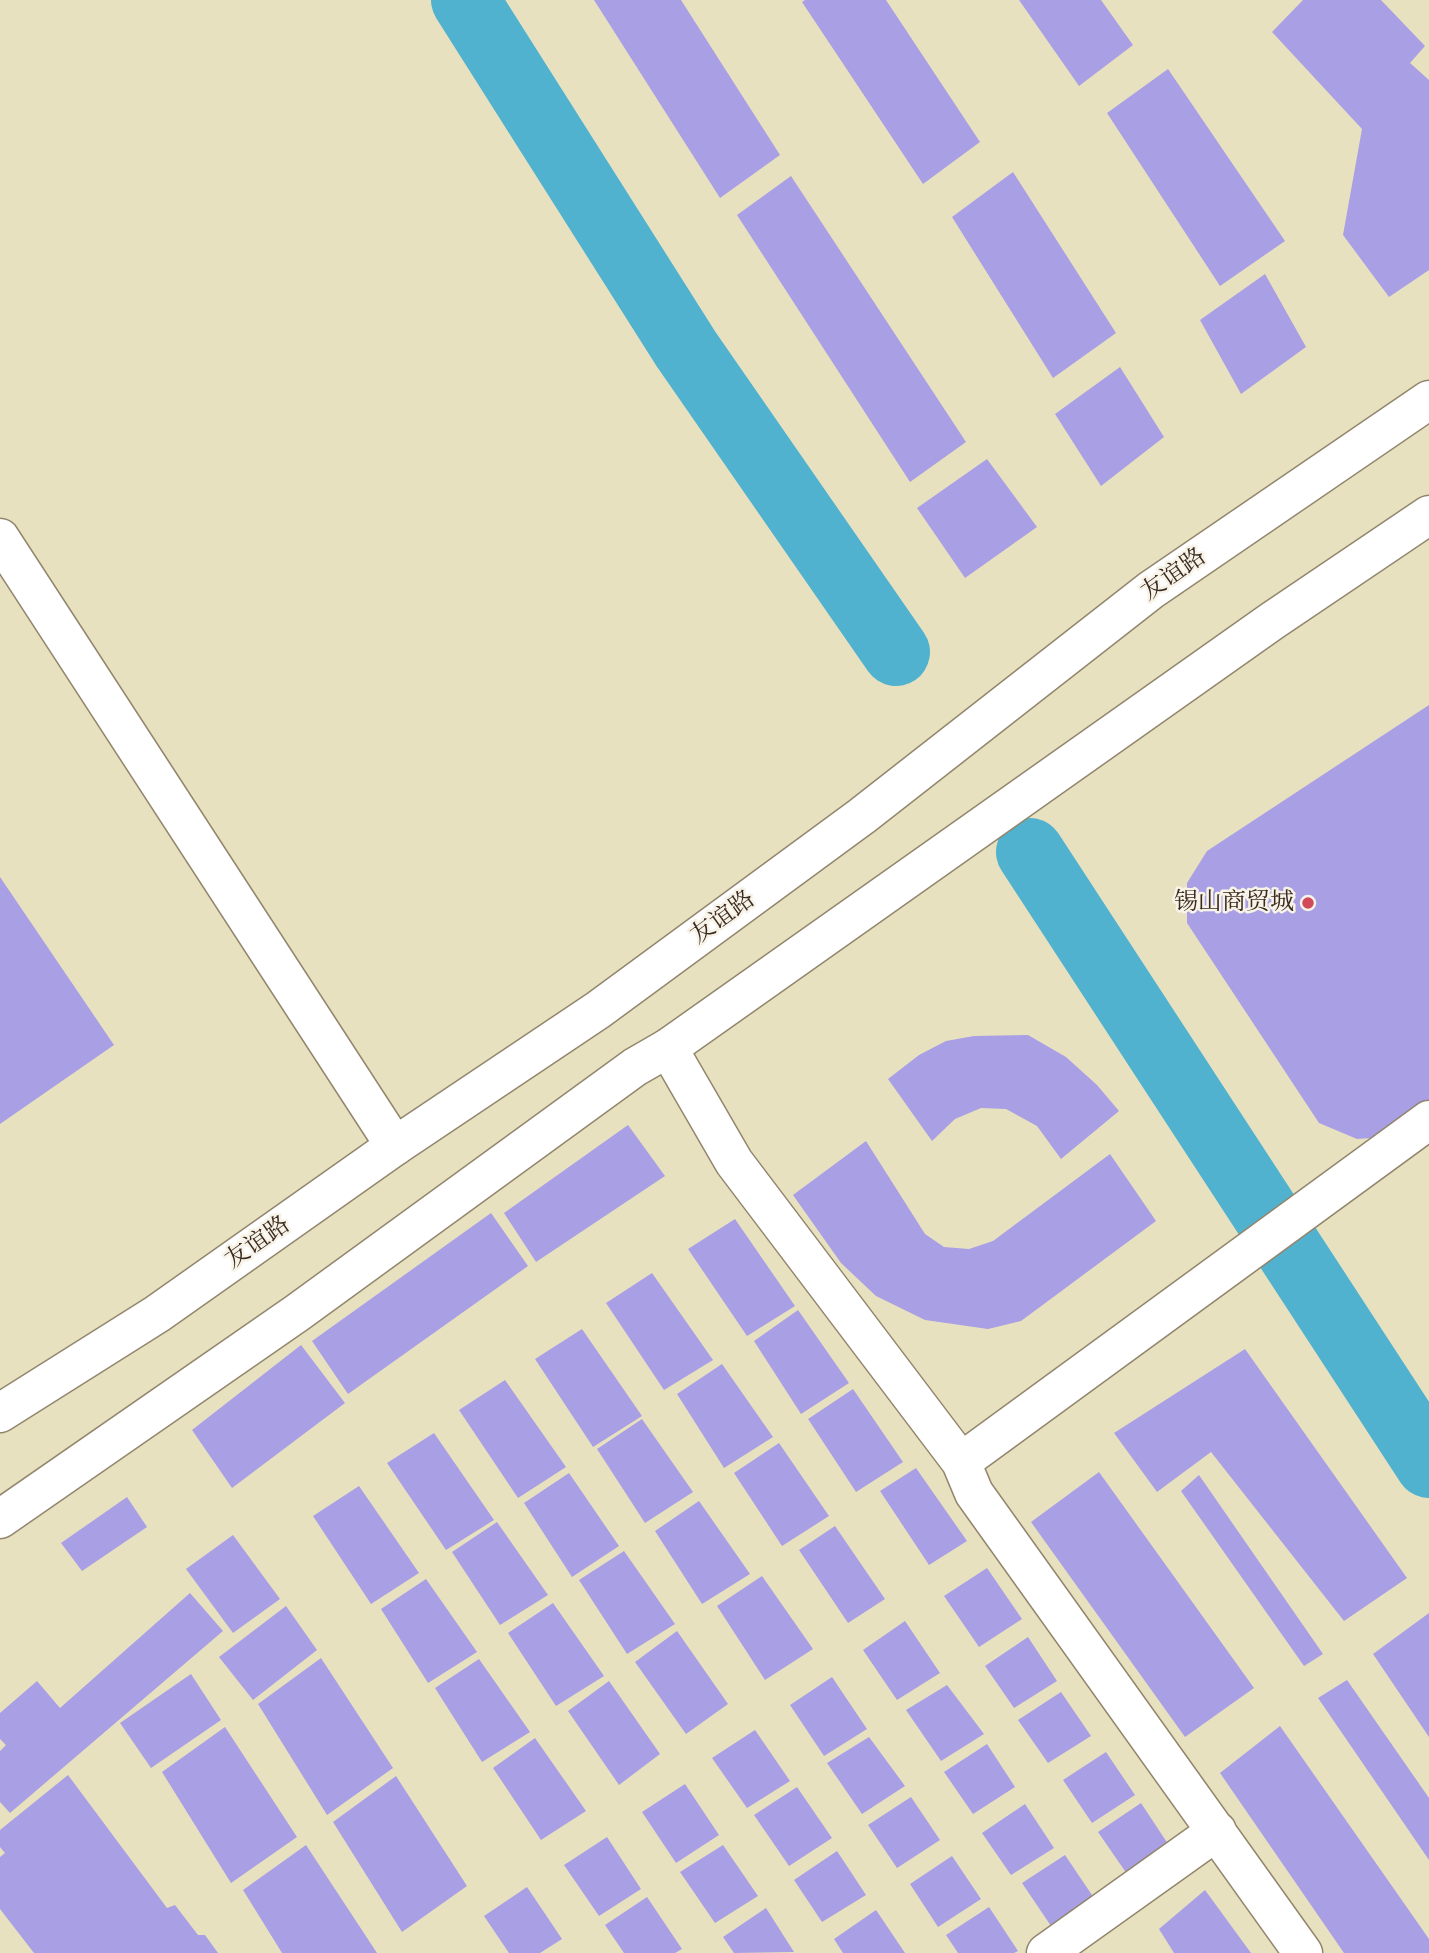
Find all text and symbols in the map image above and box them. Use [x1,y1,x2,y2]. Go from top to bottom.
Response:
street label: 友谊路 [1136,543,1212,607]
street label: 友谊路 [685,885,761,951]
place label: 锡山商贸城 [1174,889,1294,917]
marker: 锡山商贸城 [1300,895,1316,911]
street label: 友谊路 [220,1211,296,1275]

